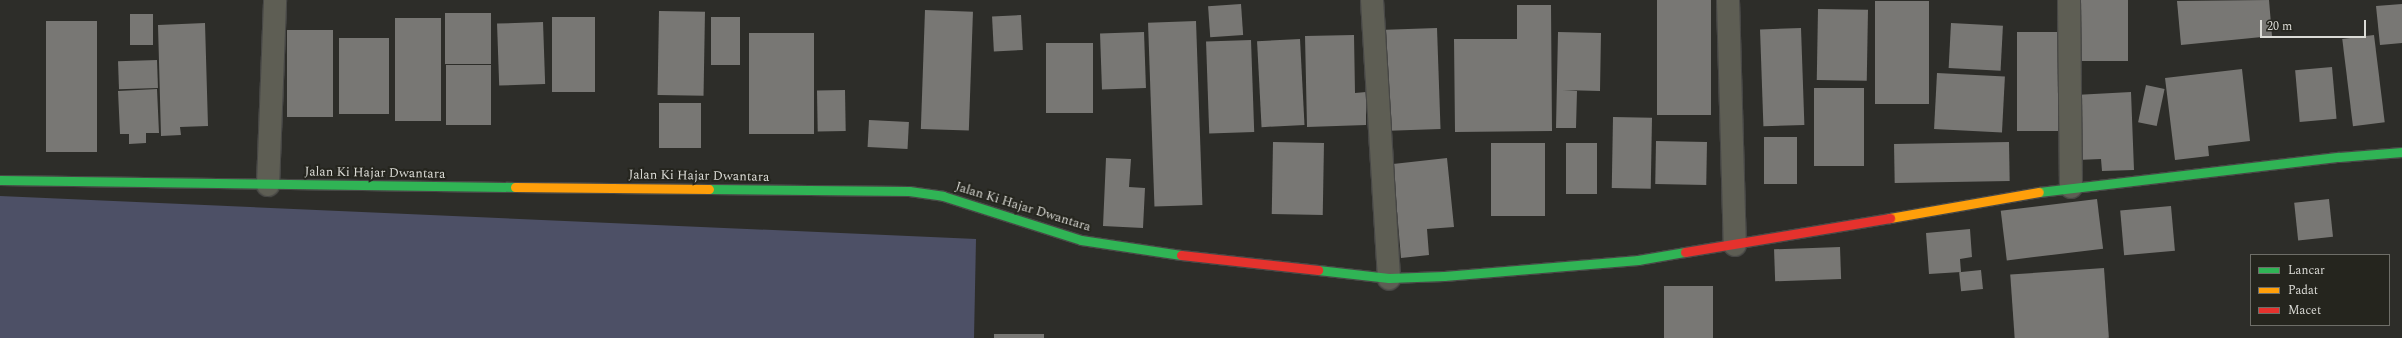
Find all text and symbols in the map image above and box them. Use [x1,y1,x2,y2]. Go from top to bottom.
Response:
scale bar [2262,12,2368,38]
text: 20 m [2267,17,2292,36]
street label: Jalan Ki Hajar Dwantara [304,164,446,182]
street label: Jalan Ki Hajar Dwantara [628,167,770,185]
street label: Jalan Ki Hajar Dwantara [953,179,1093,235]
legend [2250,254,2390,326]
text: Lancar [2288,261,2325,280]
text: Padat [2288,281,2318,300]
text: Macet [2288,301,2321,320]

